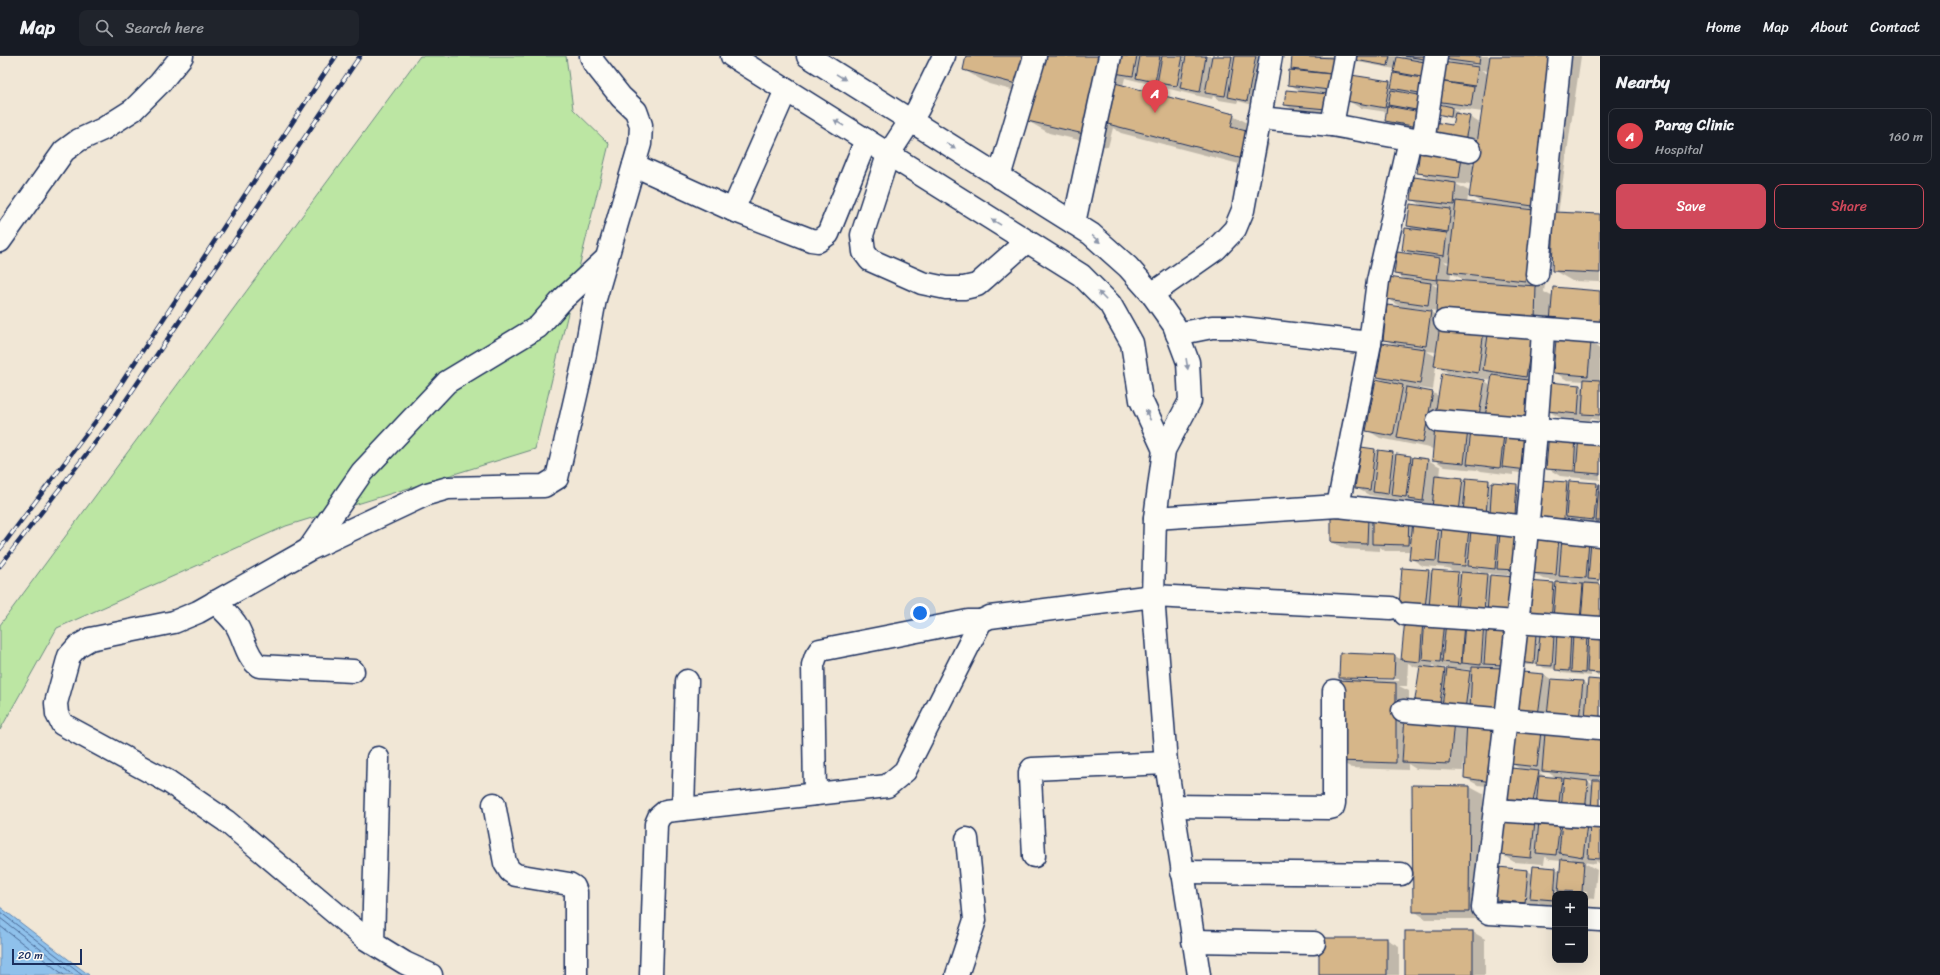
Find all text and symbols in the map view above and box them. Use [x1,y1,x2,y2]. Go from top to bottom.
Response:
search box [79,10,359,46]
text: Map [20,11,55,44]
text: Search here [125,15,204,41]
text: Home [1706,15,1741,40]
text: Map [1763,15,1789,40]
text: About [1811,15,1848,40]
text: Contact [1870,15,1920,40]
icon: search [93,17,115,39]
text: Nearby [1616,67,1670,97]
one-way arrow [836,73,846,81]
pin: A [1142,80,1168,113]
text: Parag Clinic [1655,112,1734,138]
one-way arrow [833,119,844,127]
text: A [1626,125,1634,148]
text: 160 m [1888,125,1923,148]
text: Hospital [1655,138,1703,161]
one-way arrow [945,143,957,150]
button: Save [1616,184,1766,229]
button: Share [1774,184,1924,229]
one-way arrow [990,218,1002,225]
one-way arrow [1091,234,1101,243]
one-way arrow [1097,291,1107,301]
one-way arrow [1184,358,1190,370]
one-way arrow [1145,409,1151,421]
your location [910,603,930,623]
map controls [1552,891,1588,963]
button: + [1552,891,1588,927]
button: − [1552,927,1588,963]
text: 20 m [18,946,43,965]
scale bar [12,947,82,966]

